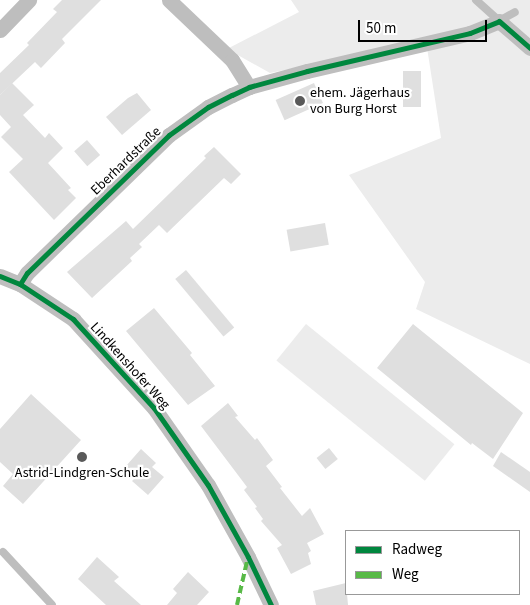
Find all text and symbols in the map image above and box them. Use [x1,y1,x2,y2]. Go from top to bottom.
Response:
scale bar [360,10,489,42]
text: 50 m [366,18,396,39]
place label: ehem. Jägerhaus von Burg Horst [310,85,410,118]
marker: ehem. Jägerhaus von Burg Horst [294,95,306,107]
street label: Eberhardstraße [87,123,165,199]
street label: Lindkenshofer Weg [86,319,174,413]
marker: Astrid-Lindgren-Schule [76,451,88,463]
place label: Astrid-Lindgren-Schule [15,465,149,481]
legend [345,530,520,595]
text: Radweg [392,539,442,560]
text: Weg [392,564,419,585]

